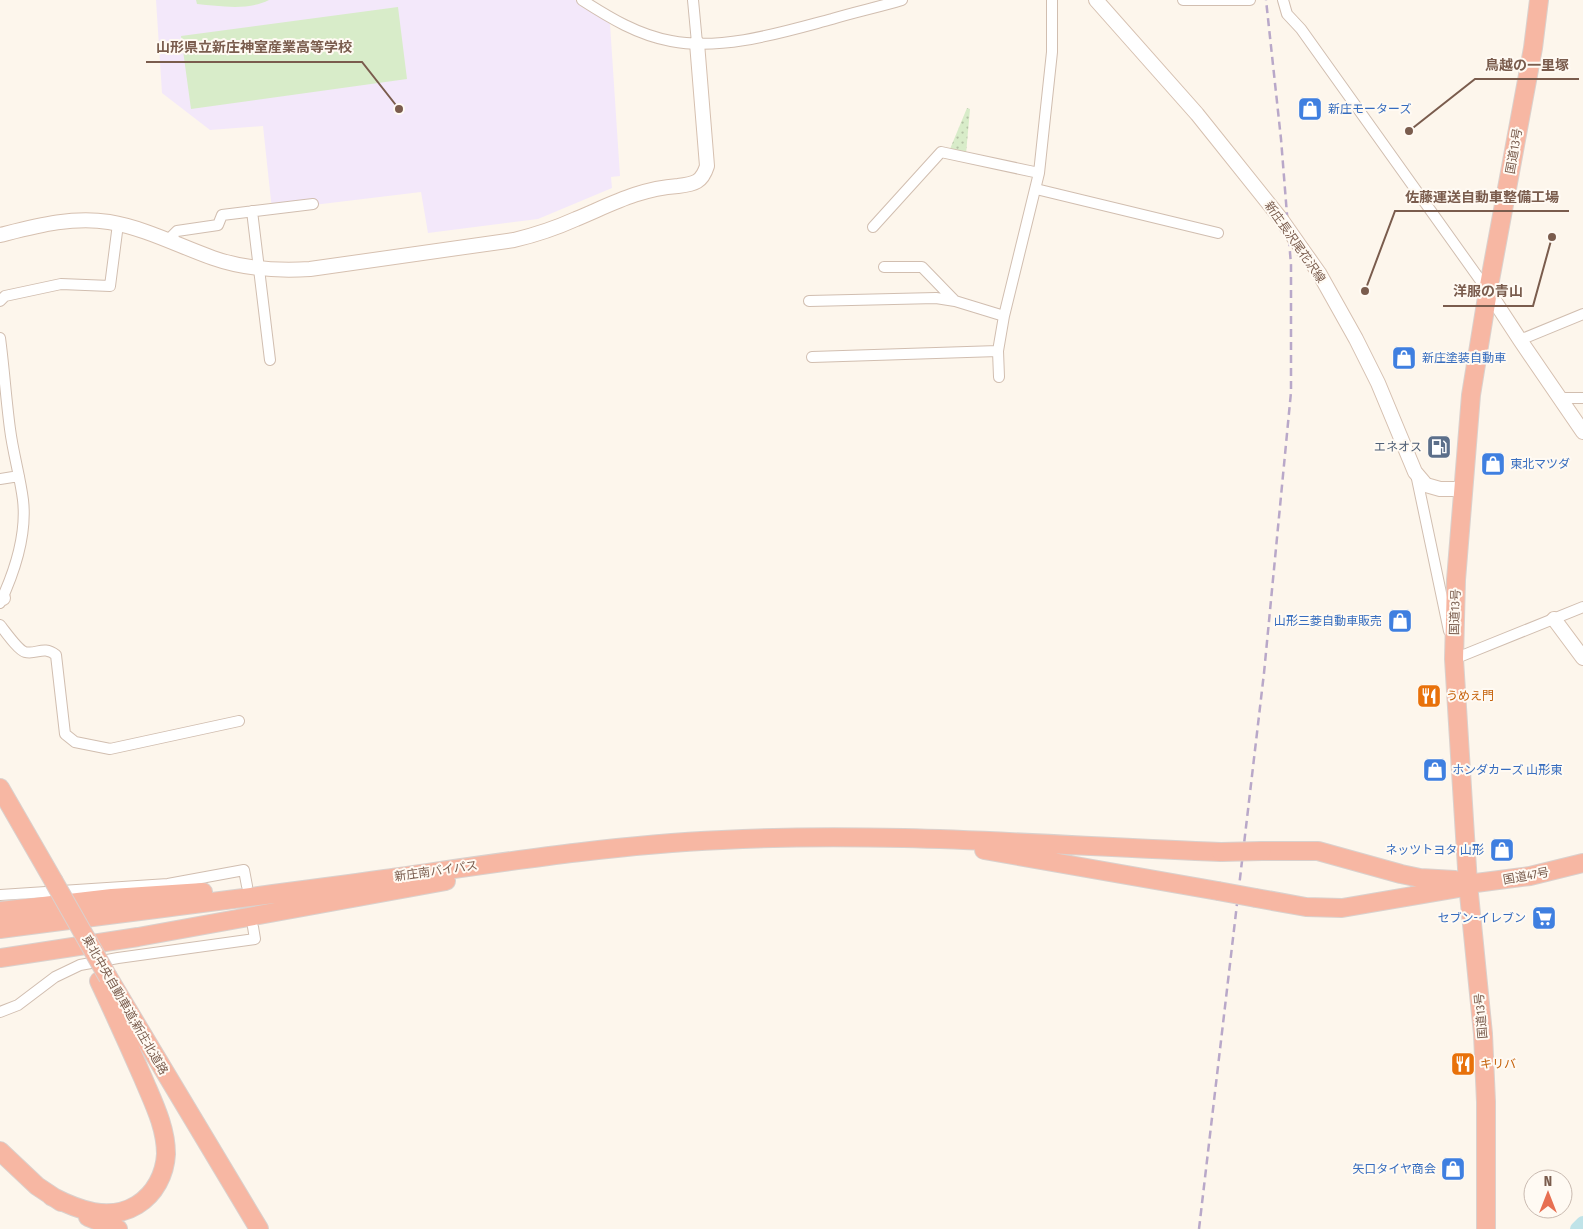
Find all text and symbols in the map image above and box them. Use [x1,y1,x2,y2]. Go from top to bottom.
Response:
callout: 山形県立新庄神室産業高等学校 [146,33,362,62]
text: 山形県立新庄神室産業高等学校 [156,39,352,56]
callout: 鳥越の一里塚 [1475,50,1579,79]
text: 鳥越の一里塚 [1485,57,1569,74]
shop icon: 新庄モーターズ [1297,96,1323,122]
place label: 新庄モーターズ [1328,102,1411,116]
street label: 国道13号 [1503,127,1525,175]
callout: 佐藤運送自動車整備工場 [1395,182,1569,211]
text: 佐藤運送自動車整備工場 [1405,189,1559,206]
street label: 新庄長沢尾花沢線 [1262,199,1328,285]
callout: 洋服の青山 [1443,277,1533,306]
text: 洋服の青山 [1453,283,1523,300]
shop icon: 新庄塗装自動車 [1391,345,1417,371]
place label: 新庄塗装自動車 [1422,351,1506,365]
fuel station icon: エネオス [1426,434,1452,460]
place label: エネオス [1374,440,1422,454]
shop icon: 東北マツダ [1480,451,1506,477]
place label: 東北マツダ [1510,457,1570,471]
street label: 国道13号 [1447,589,1463,635]
shop icon: 山形三菱自動車販売 [1387,608,1413,634]
place label: 山形三菱自動車販売 [1274,614,1382,628]
restaurant icon: うめえ門 [1416,683,1442,709]
place label: うめえ門 [1446,689,1494,703]
shop icon: ホンダカーズ 山形東 [1422,757,1448,783]
place label: ホンダカーズ 山形東 [1452,763,1562,777]
shop icon: ネッツトヨタ 山形 [1489,837,1515,863]
place label: ネッツトヨタ 山形 [1385,843,1484,857]
street label: 新庄南バイパス [394,858,478,884]
street label: 国道47号 [1502,865,1550,887]
supermarket icon: セブン-イレブン [1531,905,1557,931]
place label: セブン-イレブン [1438,911,1526,925]
street label: 東北中央自動車道;新庄北道路 [79,933,171,1077]
street label: 国道13号 [1472,992,1490,1040]
restaurant icon: キリバ [1450,1051,1476,1077]
place label: キリバ [1480,1057,1516,1071]
shop icon: 矢口タイヤ商会 [1440,1156,1466,1182]
place label: 矢口タイヤ商会 [1352,1162,1436,1176]
north arrow [1523,1169,1573,1219]
text: N [1544,1173,1552,1190]

